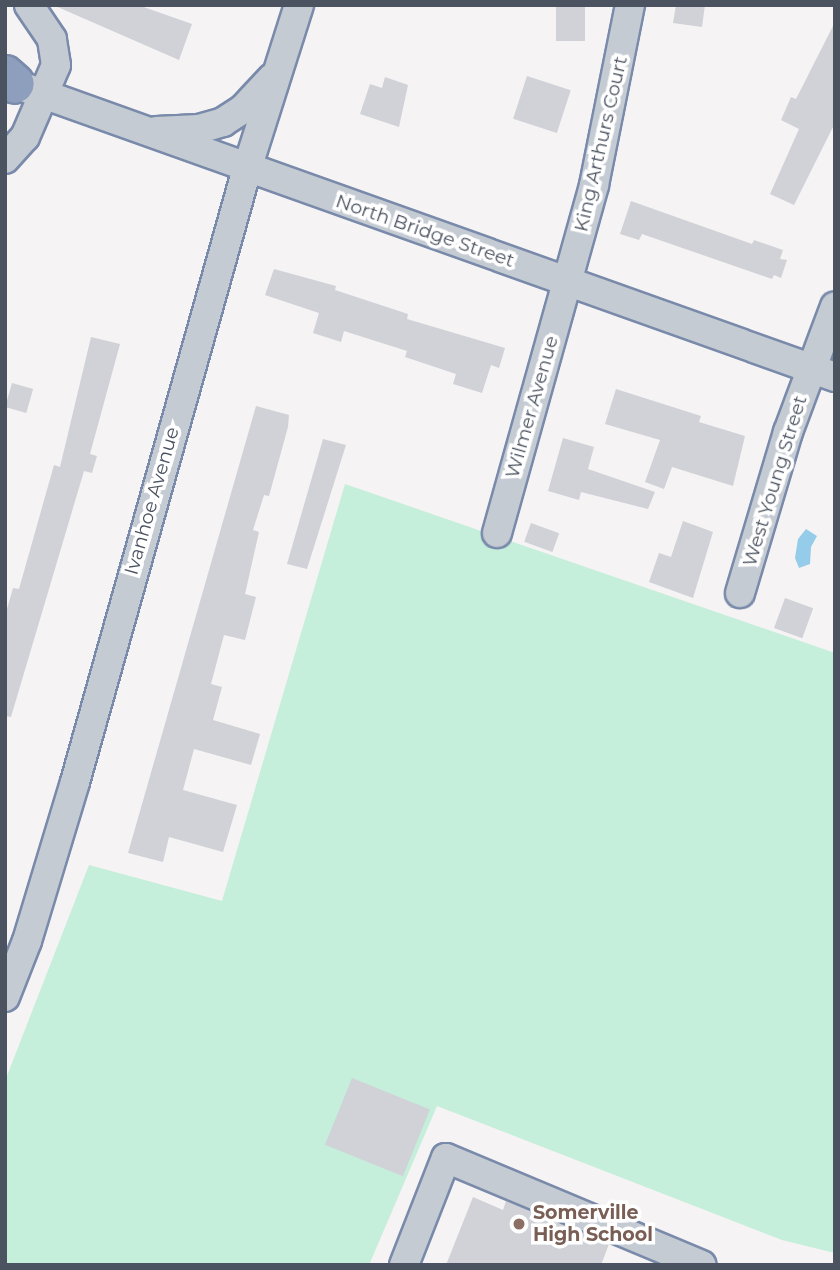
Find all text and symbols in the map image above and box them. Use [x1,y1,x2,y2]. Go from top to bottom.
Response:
street label: King Arthurs Court [570,54,632,234]
street label: North Bridge Street [333,190,517,272]
street label: Wilmer Avenue [501,333,563,481]
street label: West Young Street [738,393,812,569]
street label: Ivanhoe Avenue [120,424,184,578]
place label: Somerville High School [533,1202,653,1246]
marker: Somerville High School [511,1216,527,1232]

